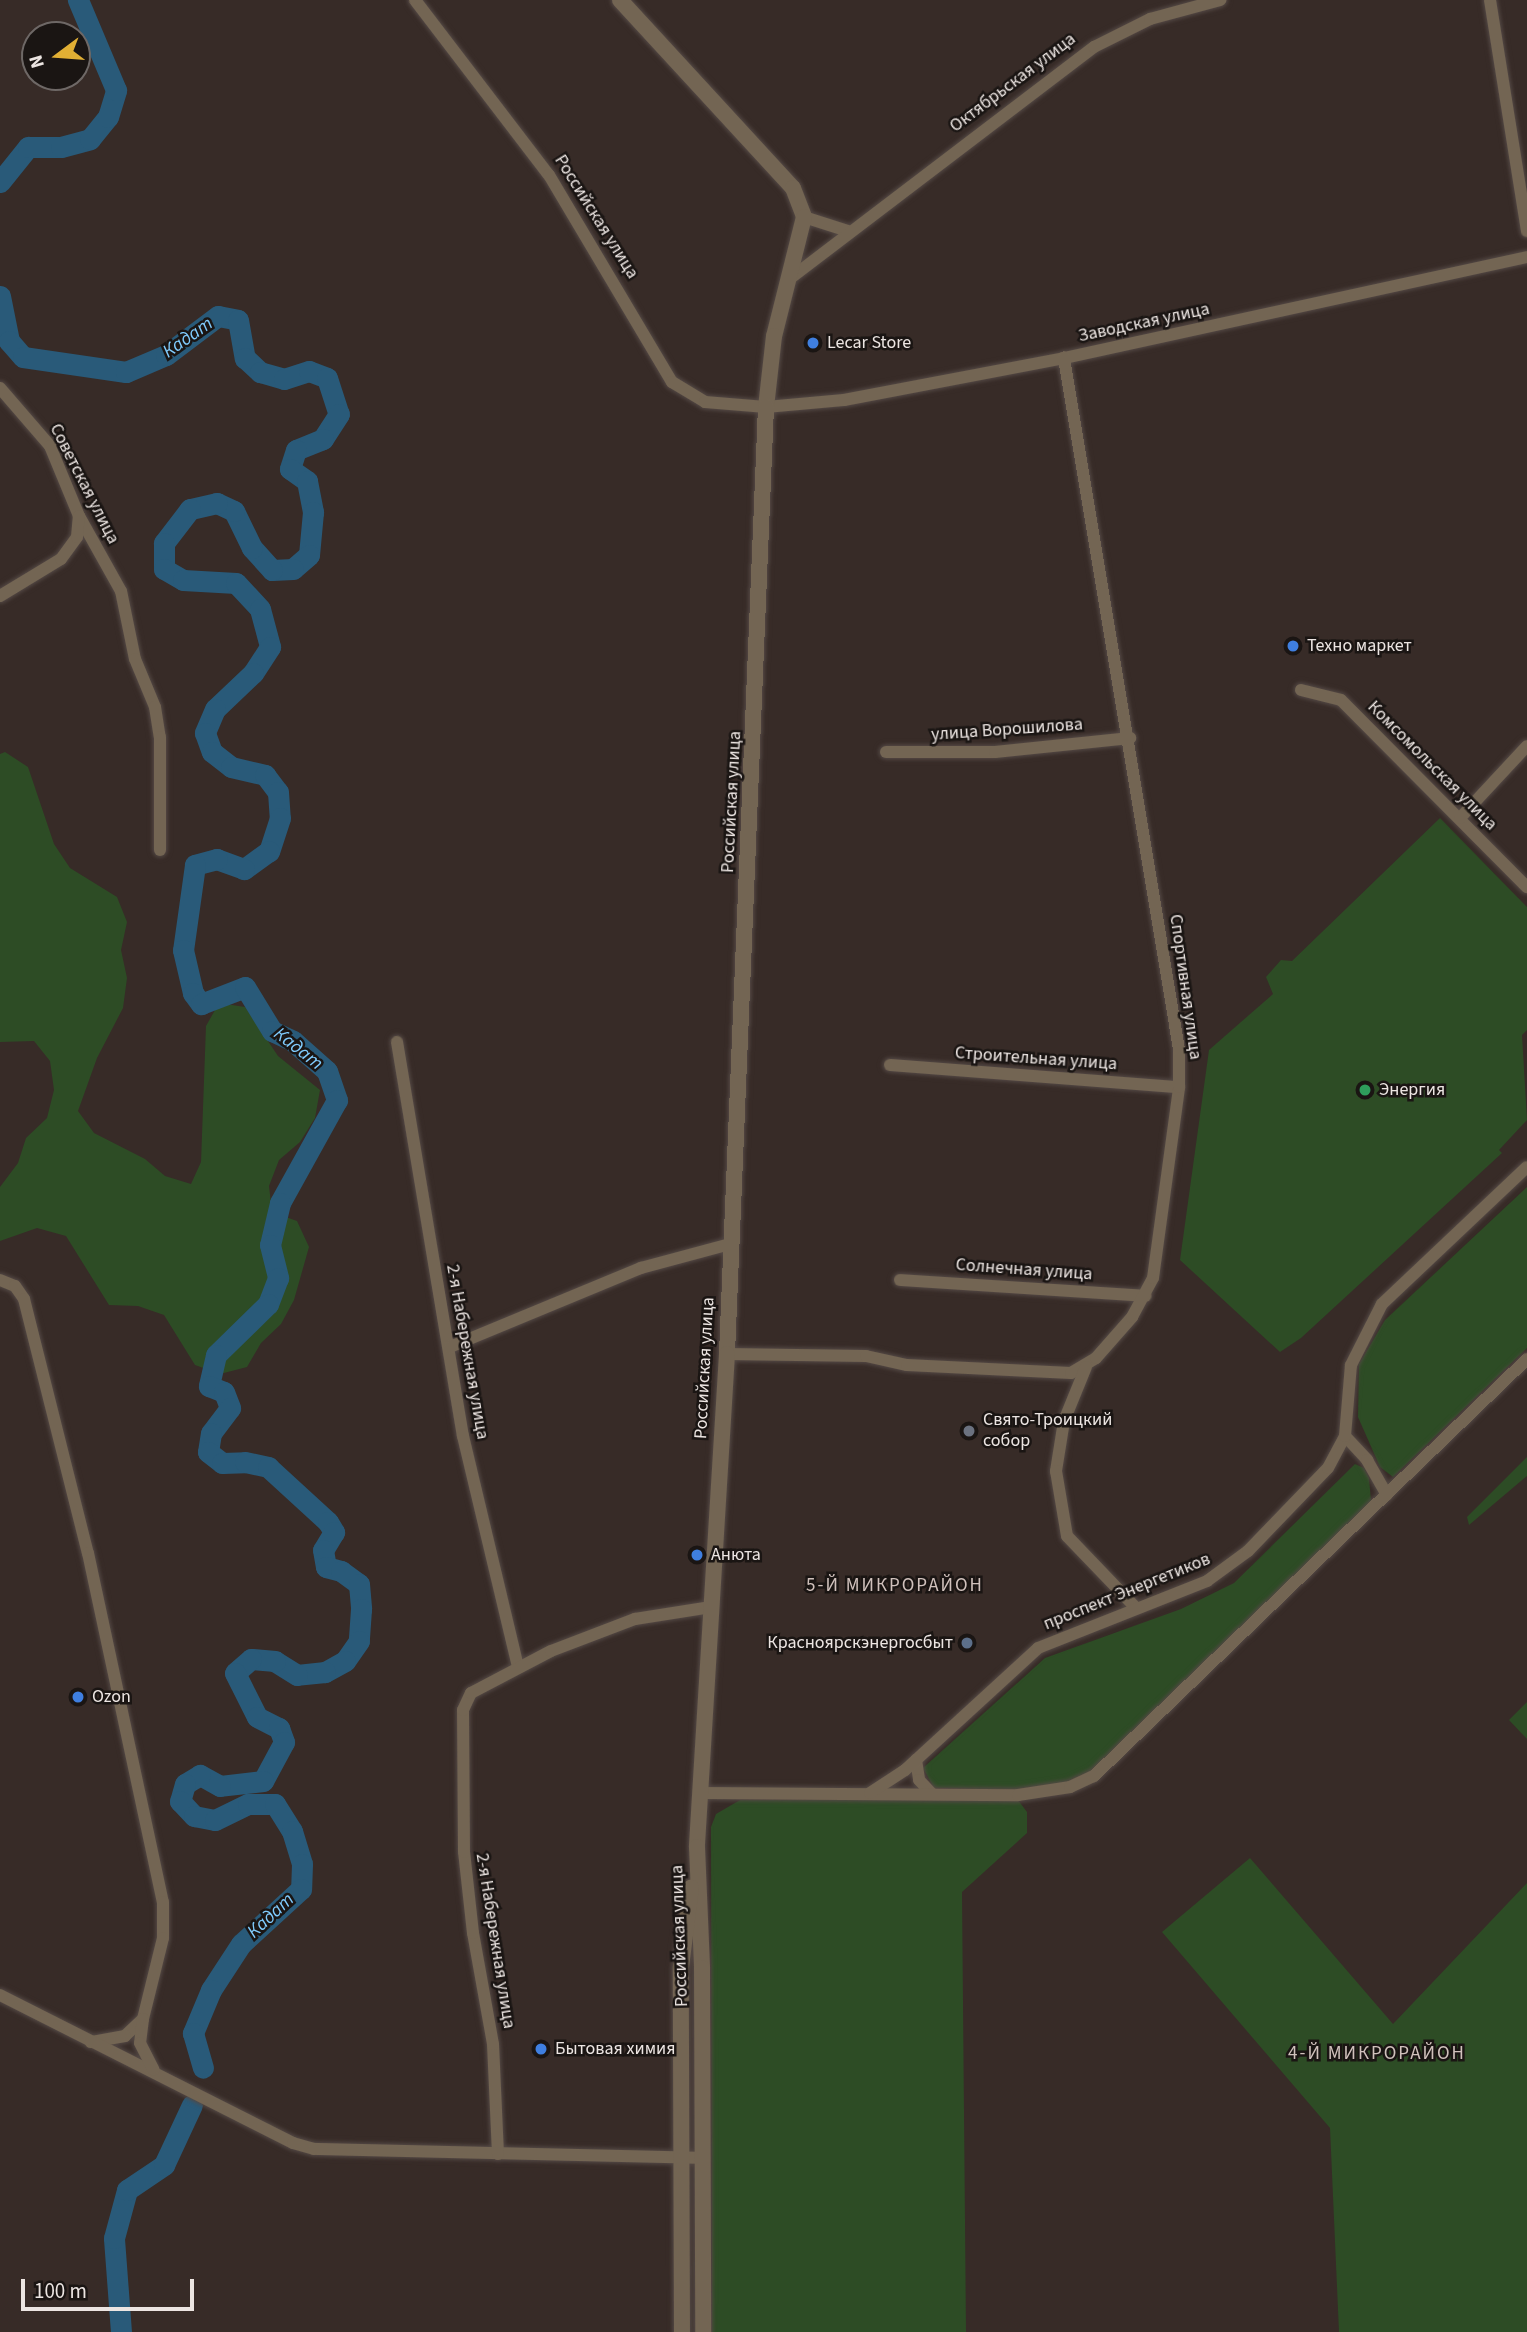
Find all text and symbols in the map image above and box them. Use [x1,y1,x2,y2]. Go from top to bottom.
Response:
north arrow [21,21,91,91]
street label: Октябрьская улица [946,29,1080,137]
text: N [23,52,52,71]
street label: Российская улица [549,151,643,283]
street label: Заводская улица [1076,299,1212,347]
water label: Кадат [159,313,217,363]
place label: Lecar Store [827,332,911,354]
marker: Lecar Store [805,335,821,351]
street label: Советская улица [44,420,124,548]
place label: Техно маркет [1307,635,1412,657]
marker: Техно маркет [1285,638,1301,654]
street label: Комсомольская улица [1363,697,1501,835]
street label: улица Ворошилова [930,714,1084,746]
street label: Российская улица [718,731,746,873]
street label: Спортивная улица [1164,913,1206,1061]
water label: Кадат [269,1023,327,1075]
street label: Строительная улица [954,1043,1118,1075]
place label: Энергия [1379,1079,1445,1101]
marker: Энергия [1357,1082,1373,1098]
street label: Солнечная улица [955,1254,1093,1286]
street label: 2-я Набережная улица [441,1263,493,1441]
street label: Российская улица [691,1297,719,1439]
place label: Свято-Троицкий собор [983,1410,1112,1452]
marker: Свято-Троицкий собор [961,1423,977,1439]
place label: Анюта [711,1544,761,1566]
marker: Анюта [689,1547,705,1563]
street label: проспект Энергетиков [1040,1549,1214,1635]
district label: 5-Й МИКРОРАЙОН [808,1575,982,1597]
place label: Красноярскэнергосбыт [767,1632,953,1654]
marker: Красноярскэнергосбыт [959,1635,975,1651]
place label: Ozon [92,1686,131,1708]
marker: Ozon [70,1689,86,1705]
street label: 2-я Набережная улица [470,1852,520,2030]
street label: Российская улица [667,1865,693,2007]
water label: Кадат [243,1889,299,1943]
place label: Бытовая химия [555,2038,675,2060]
marker: Бытовая химия [533,2041,549,2057]
district label: 4-Й МИКРОРАЙОН [1290,2043,1464,2065]
scale bar [24,2266,198,2310]
text: 100 m [34,2276,87,2306]

